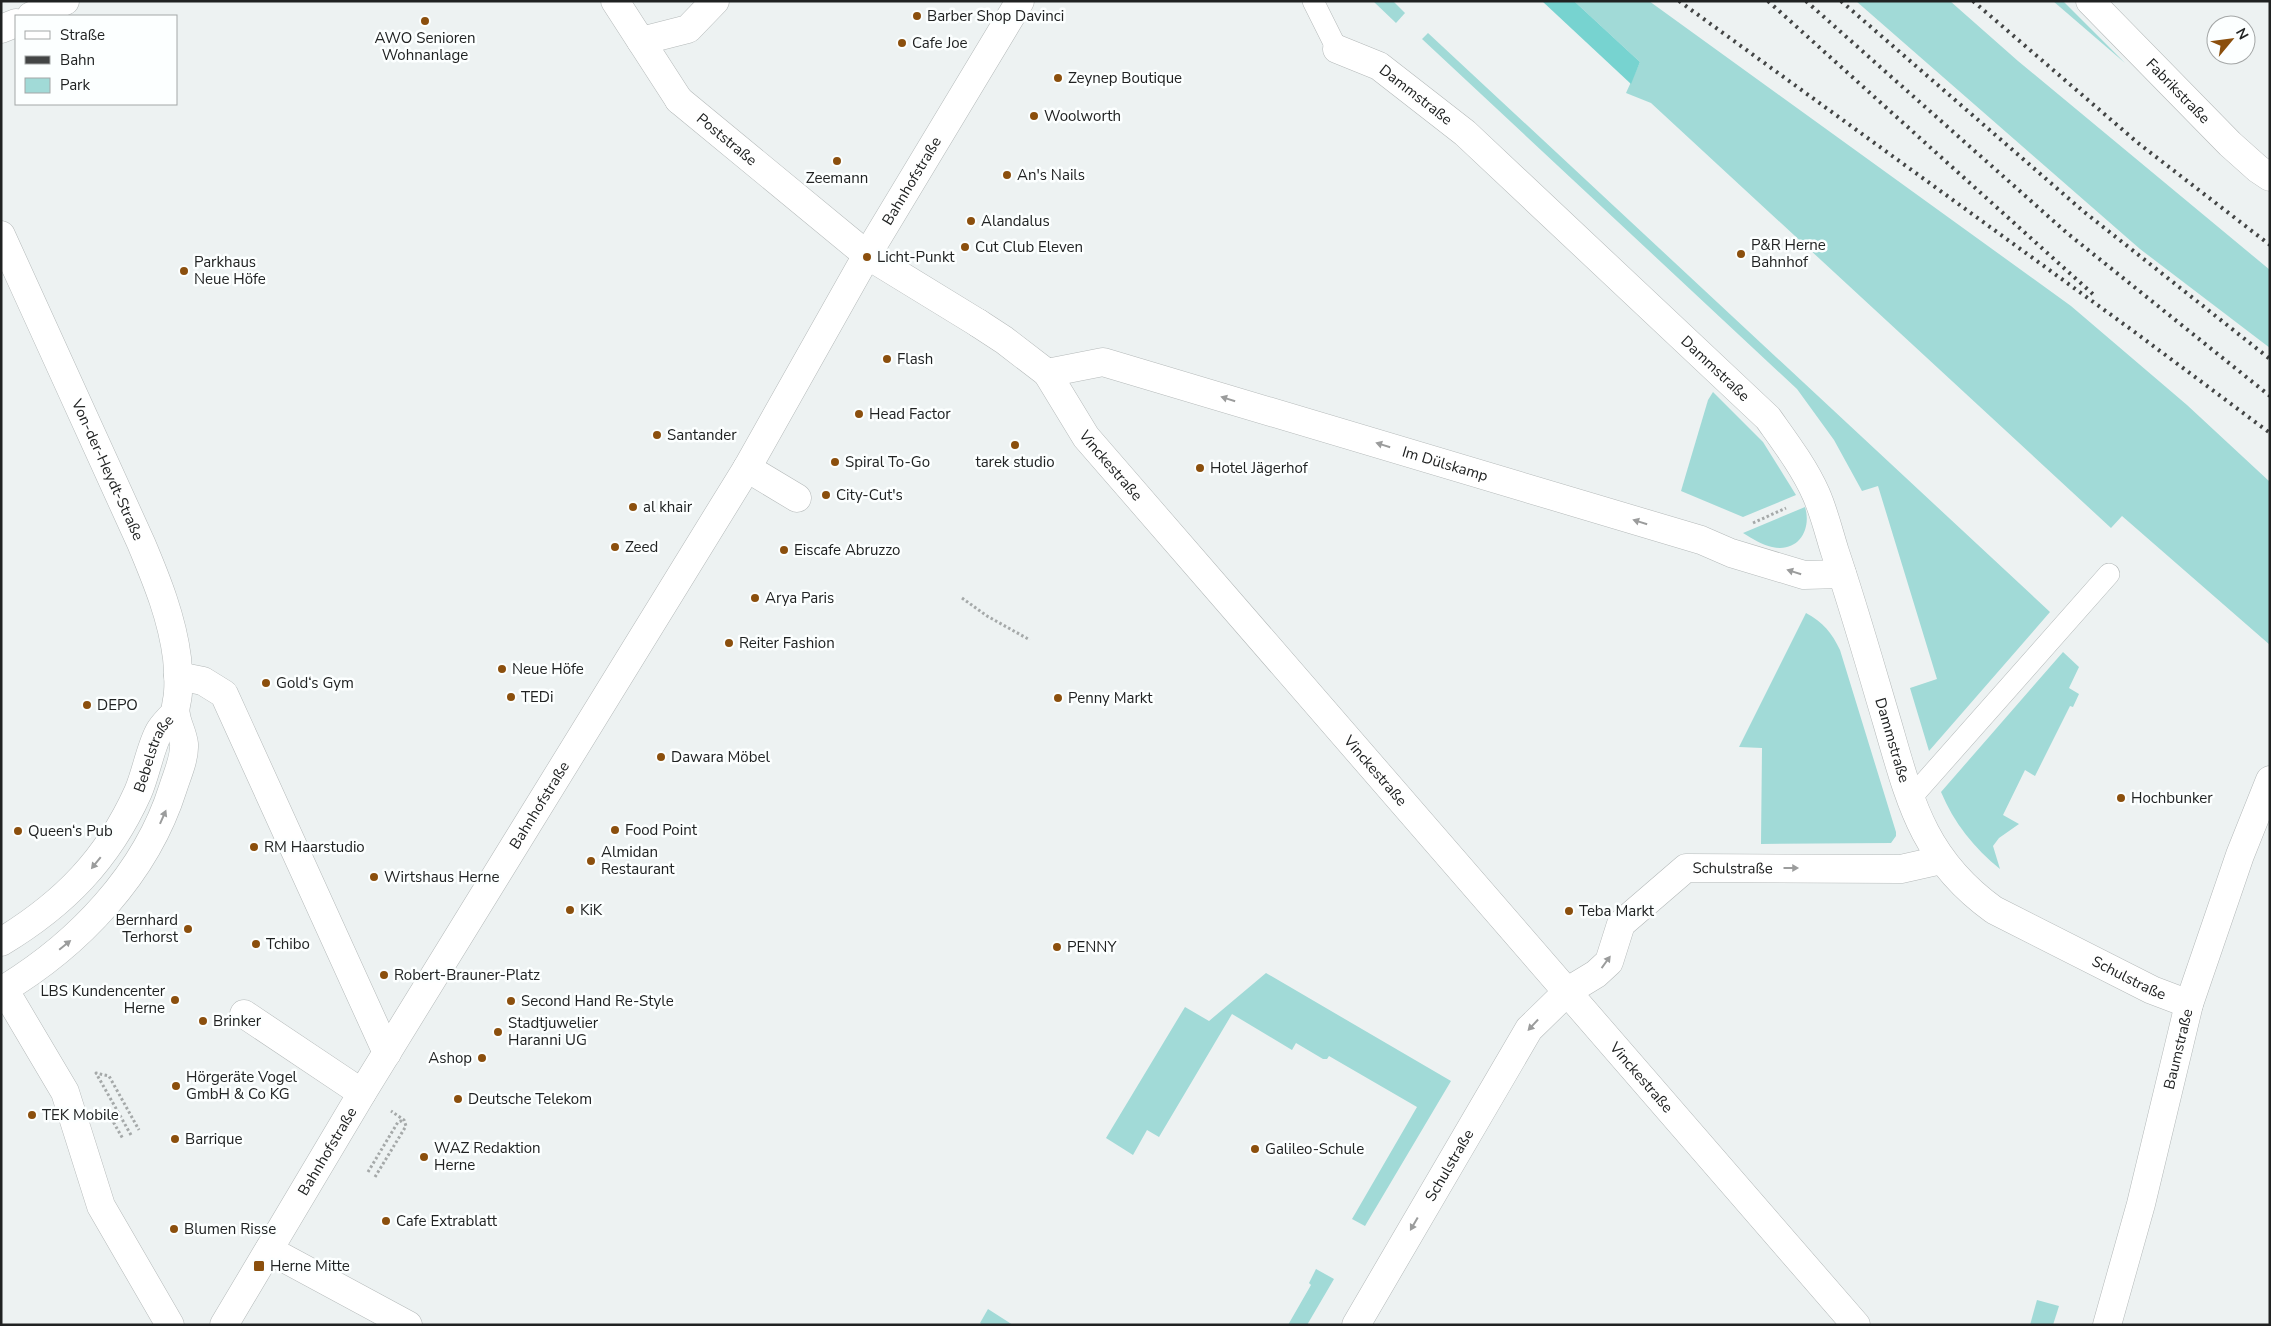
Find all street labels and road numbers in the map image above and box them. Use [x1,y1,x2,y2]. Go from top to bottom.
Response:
street label: Fabrikstraße [2142,54,2215,128]
street label: Dammstraße [1375,60,1457,130]
street label: Poststraße [692,109,761,170]
street label: Bahnhofstraße [877,133,946,229]
street label: Dammstraße [1677,331,1754,406]
street label: Von-der-Heydt-Straße [67,395,148,544]
street label: Vinckestraße [1074,426,1147,505]
street label: Im Dülskamp [1400,442,1491,486]
street label: Dammstraße [1870,695,1914,785]
street label: Bebelstraße [129,710,178,795]
street label: Vinckestraße [1339,730,1412,810]
street label: Bahnhofstraße [505,757,574,853]
street label: Schulstraße [1692,858,1773,878]
street label: Schulstraße [2089,951,2169,1004]
street label: Baumstraße [2159,1007,2198,1091]
street label: Vinckestraße [1605,1037,1678,1117]
street label: Bahnhofstraße [293,1103,361,1199]
street label: Schulstraße [1420,1126,1478,1205]

